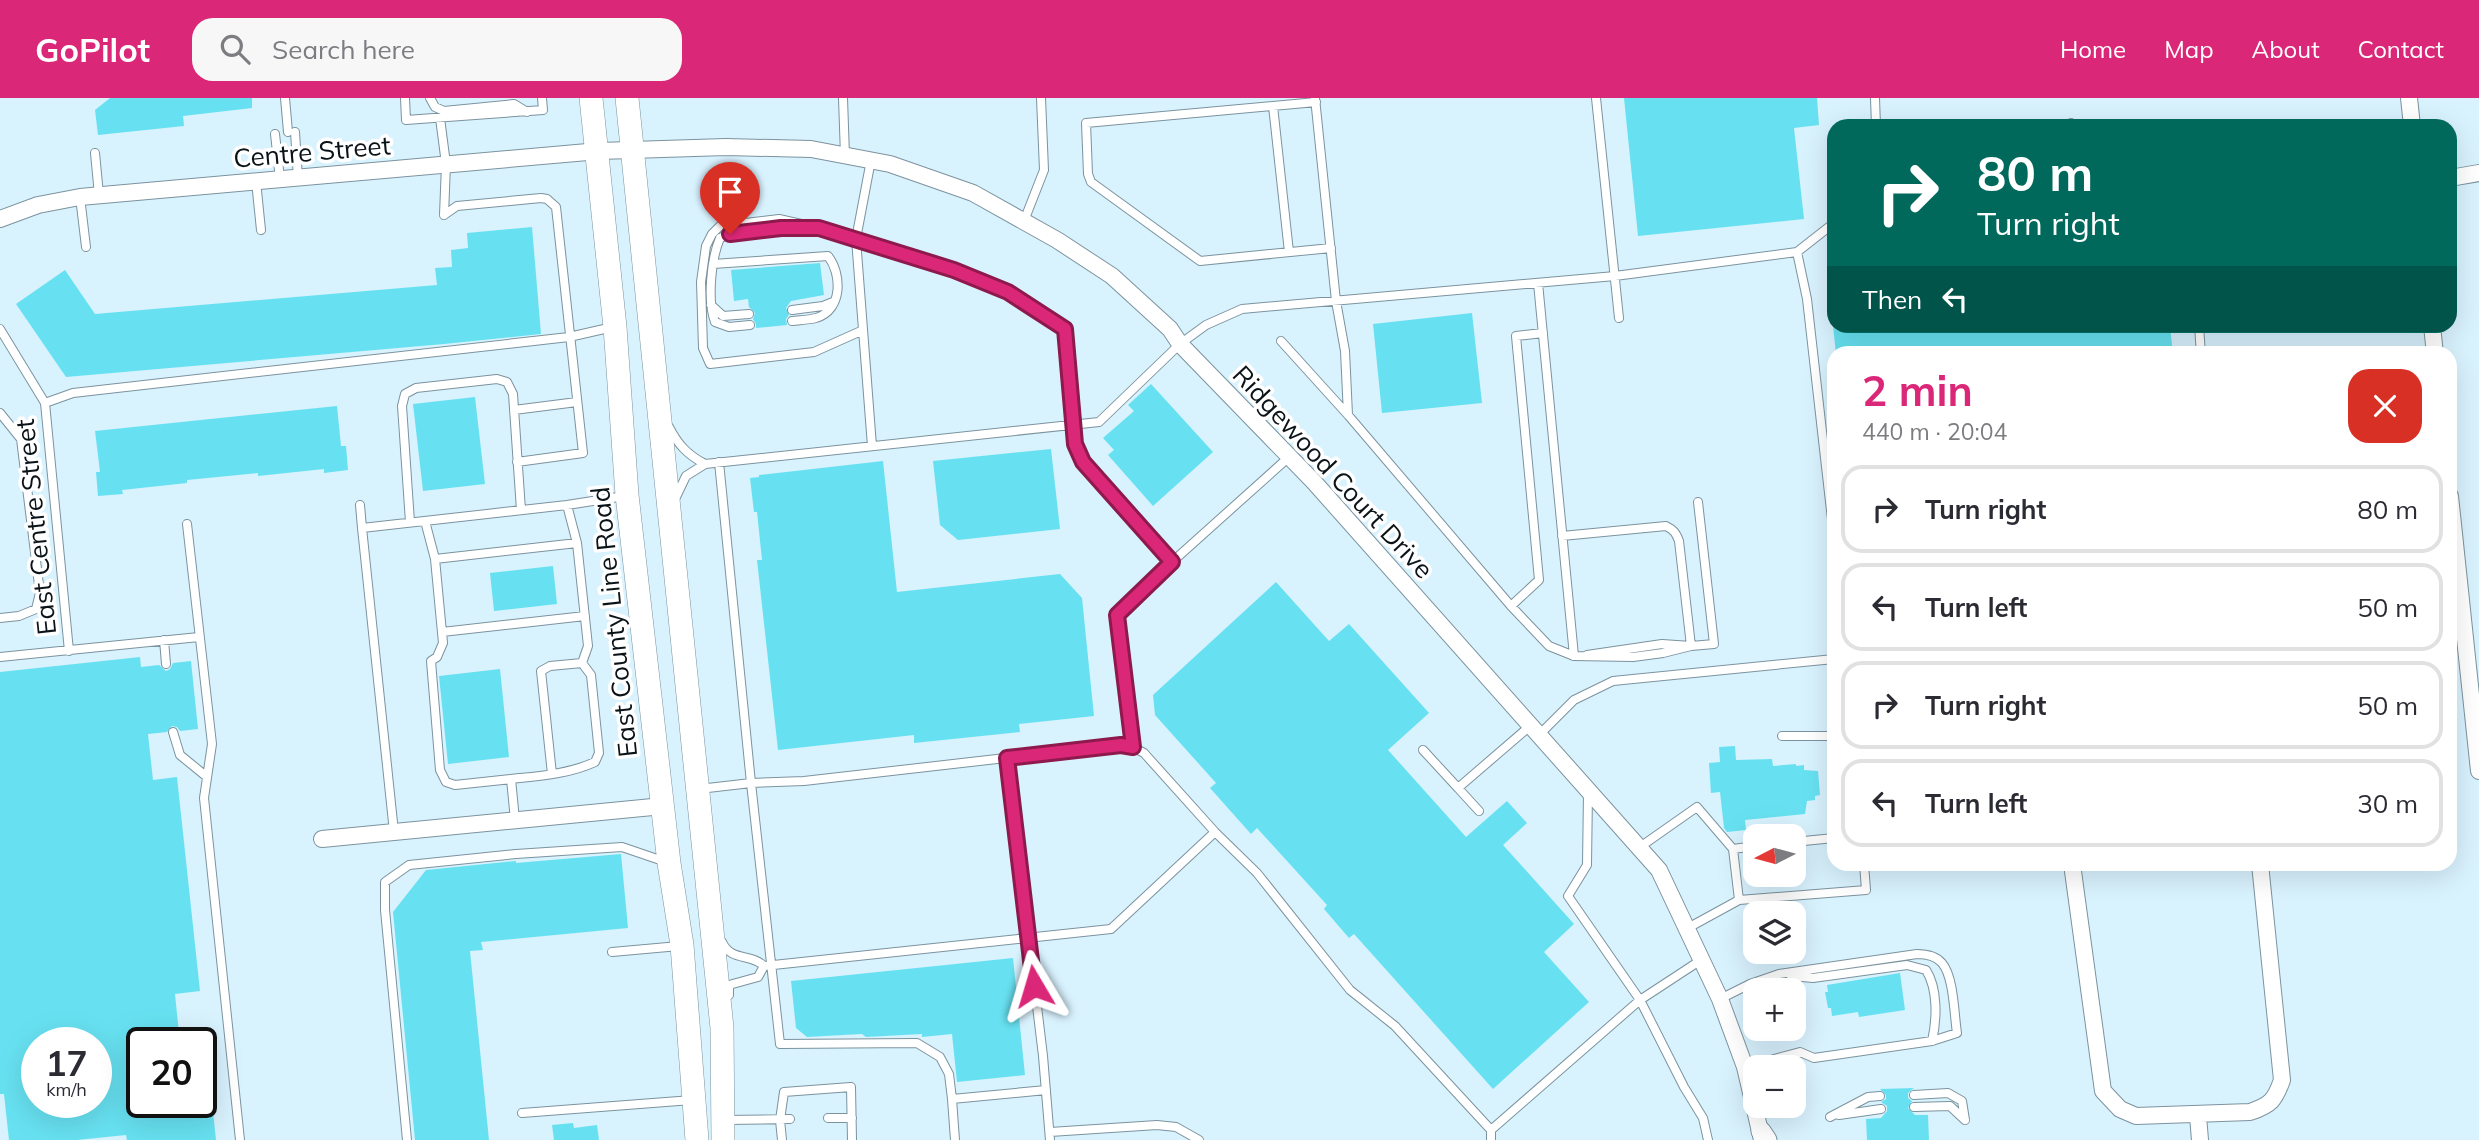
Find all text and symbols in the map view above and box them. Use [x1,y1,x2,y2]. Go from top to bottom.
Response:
search box [192,18,682,81]
text: GoPilot [35,29,150,70]
icon: search [216,30,254,68]
text: Search here [272,33,415,66]
text: Home [2060,34,2126,64]
text: Map [2164,34,2214,64]
text: About [2252,34,2320,64]
text: Contact [2358,34,2444,64]
street label: Centre Street [232,128,392,175]
text: 80 m [1977,142,2093,203]
icon: right [1862,147,1953,238]
pin [700,162,760,234]
icon: arrive [711,173,749,211]
text: Turn right [1977,203,2120,243]
icon: left [1936,280,1974,318]
text: Then [1862,283,1922,316]
street label: Ridgewood Court Drive [1226,358,1441,585]
text: 2 min [1862,364,1973,417]
button: close [2348,369,2422,443]
text: 440 m · 20:04 [1862,417,2007,446]
street label: East Centre Street [8,418,63,637]
street label: East County Line Road [583,485,644,759]
icon: right [1866,490,1904,528]
text: Turn right [1925,493,2046,526]
text: 80 m [2357,493,2418,526]
icon: left [1866,588,1904,626]
text: Turn left [1925,591,2027,624]
text: 50 m [2357,591,2418,624]
icon: right [1866,686,1904,724]
text: Turn right [1925,689,2046,722]
text: 50 m [2357,689,2418,722]
icon: left [1866,784,1904,822]
text: Turn left [1925,787,2027,820]
text: 30 m [2357,787,2418,820]
north arrow [1743,824,1806,887]
map controls [1743,824,1806,1118]
button: layers [1743,901,1806,964]
position arrow [997,949,1071,1023]
button: + [1743,978,1806,1041]
speed limit sign: 20 [126,1027,217,1118]
text: 17 [45,1041,88,1085]
button: − [1743,1055,1806,1118]
text: km/h [46,1078,87,1101]

